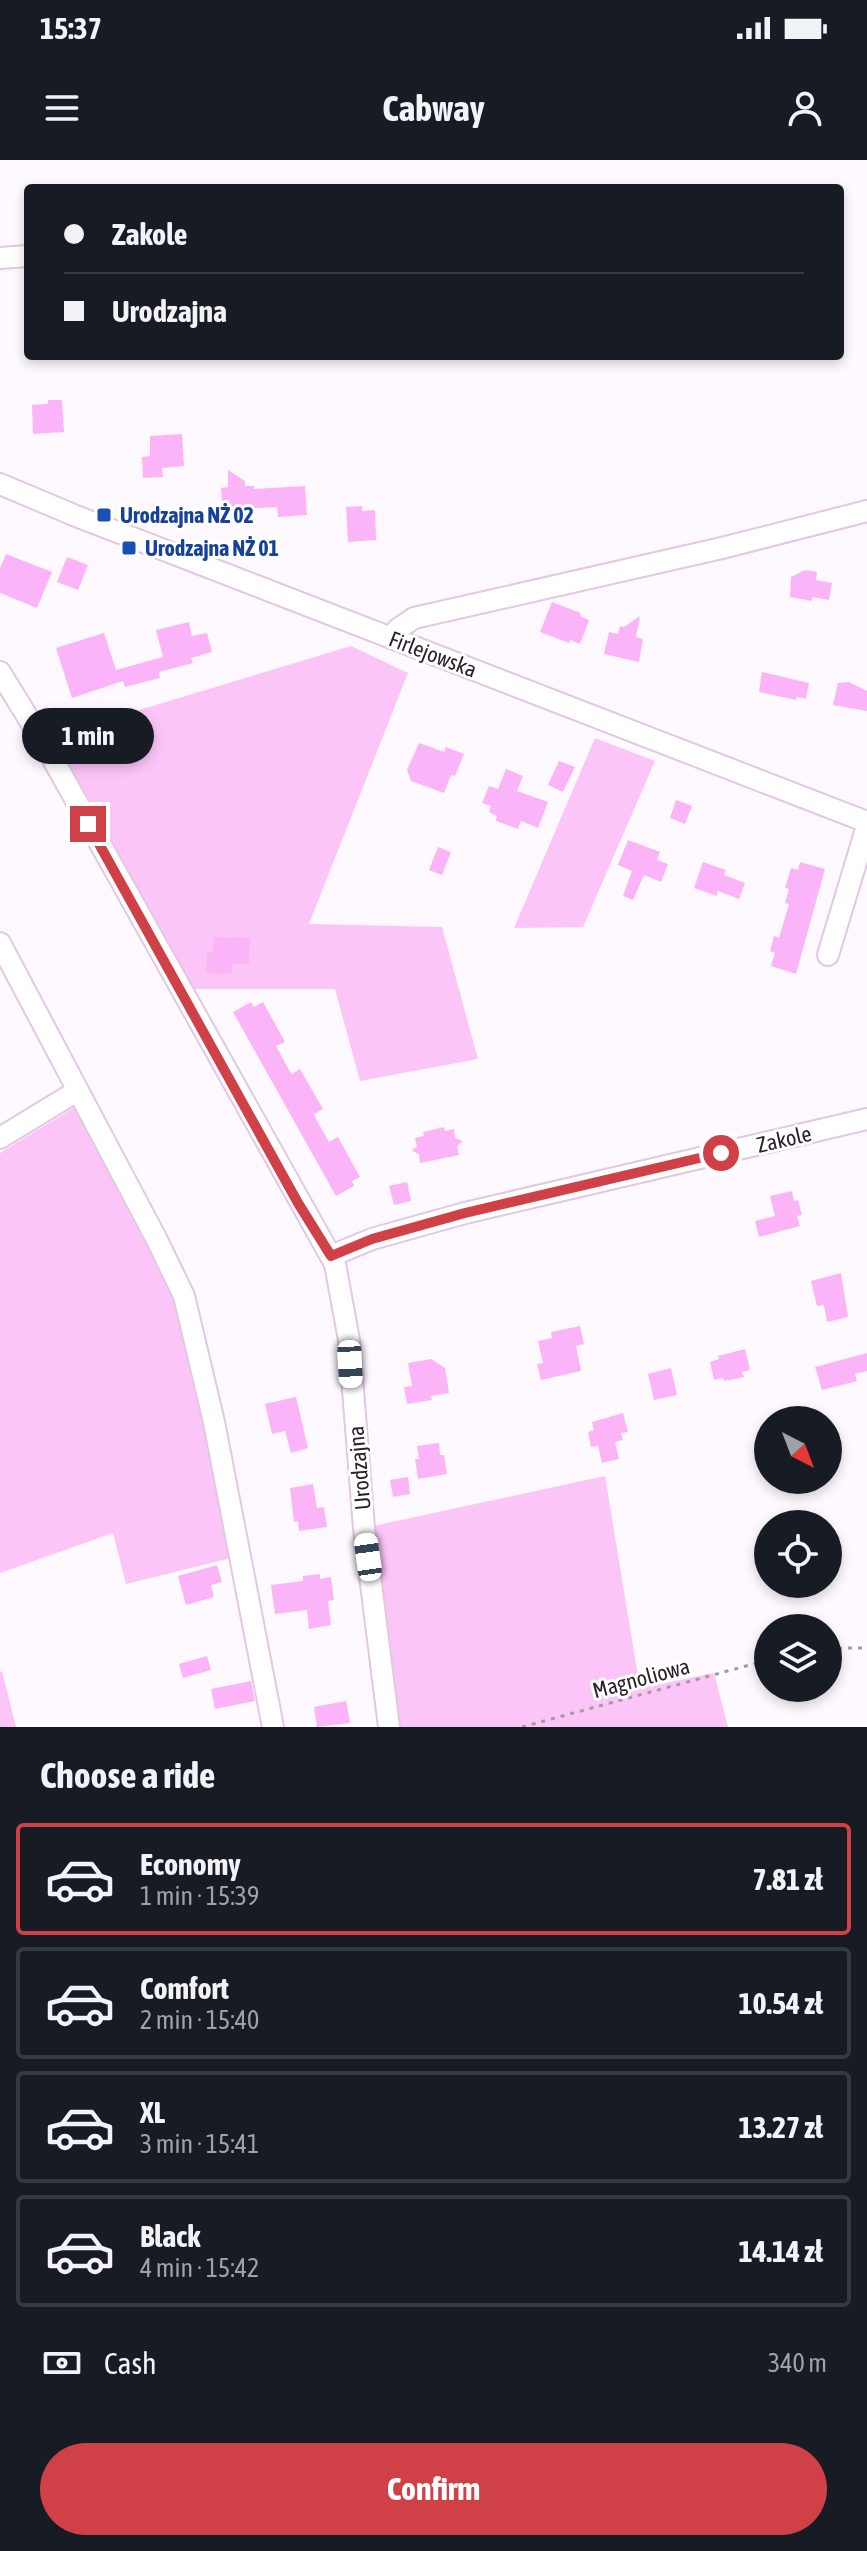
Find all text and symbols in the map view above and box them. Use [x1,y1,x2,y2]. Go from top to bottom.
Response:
text: 15:37 [40,11,102,45]
icon: menu [40,86,84,130]
icon: person [783,86,827,130]
text: Cabway [382,87,485,129]
text: Zakole [112,217,187,251]
text: Urodzajna [112,294,227,328]
place label: Urodzajna NŻ 02 [120,502,254,528]
marker: Urodzajna NŻ 02 [95,506,113,524]
place label: Urodzajna NŻ 01 [145,535,279,561]
marker: Urodzajna NŻ 01 [120,539,138,557]
street label: Firlejowska [385,625,481,683]
callout: 1 min [22,708,154,764]
text: 1 min [61,721,115,751]
route end [70,806,106,842]
street label: Zakole [754,1120,814,1158]
route start [703,1135,739,1171]
car [337,1339,363,1389]
north arrow [754,1406,842,1494]
map controls [754,1406,842,1702]
street label: Urodzajna [342,1425,376,1511]
button: locate [754,1510,842,1598]
car [353,1532,383,1582]
button: layers [754,1614,842,1702]
street label: Magnoliowa [590,1653,692,1703]
text: Choose a ride [40,1754,215,1796]
icon: car [44,1843,116,1915]
text: Economy [140,1847,241,1881]
text: 7.81 zł [753,1862,823,1896]
text: 1 min · 15:39 [140,1881,259,1911]
icon: car [44,1967,116,2039]
text: Comfort [140,1971,229,2005]
text: 10.54 zł [738,1986,823,2020]
text: 2 min · 15:40 [140,2005,259,2035]
icon: car [44,2091,116,2163]
text: XL [140,2095,165,2129]
text: 13.27 zł [738,2110,823,2144]
text: 3 min · 15:41 [140,2129,259,2159]
icon: car [44,2215,116,2287]
text: Black [140,2219,200,2253]
text: 14.14 zł [738,2234,823,2268]
text: 4 min · 15:42 [140,2253,259,2283]
icon: cash [40,2341,84,2385]
text: Cash [104,2346,157,2380]
text: 340 m [768,2348,827,2378]
button: Confirm [40,2443,827,2535]

